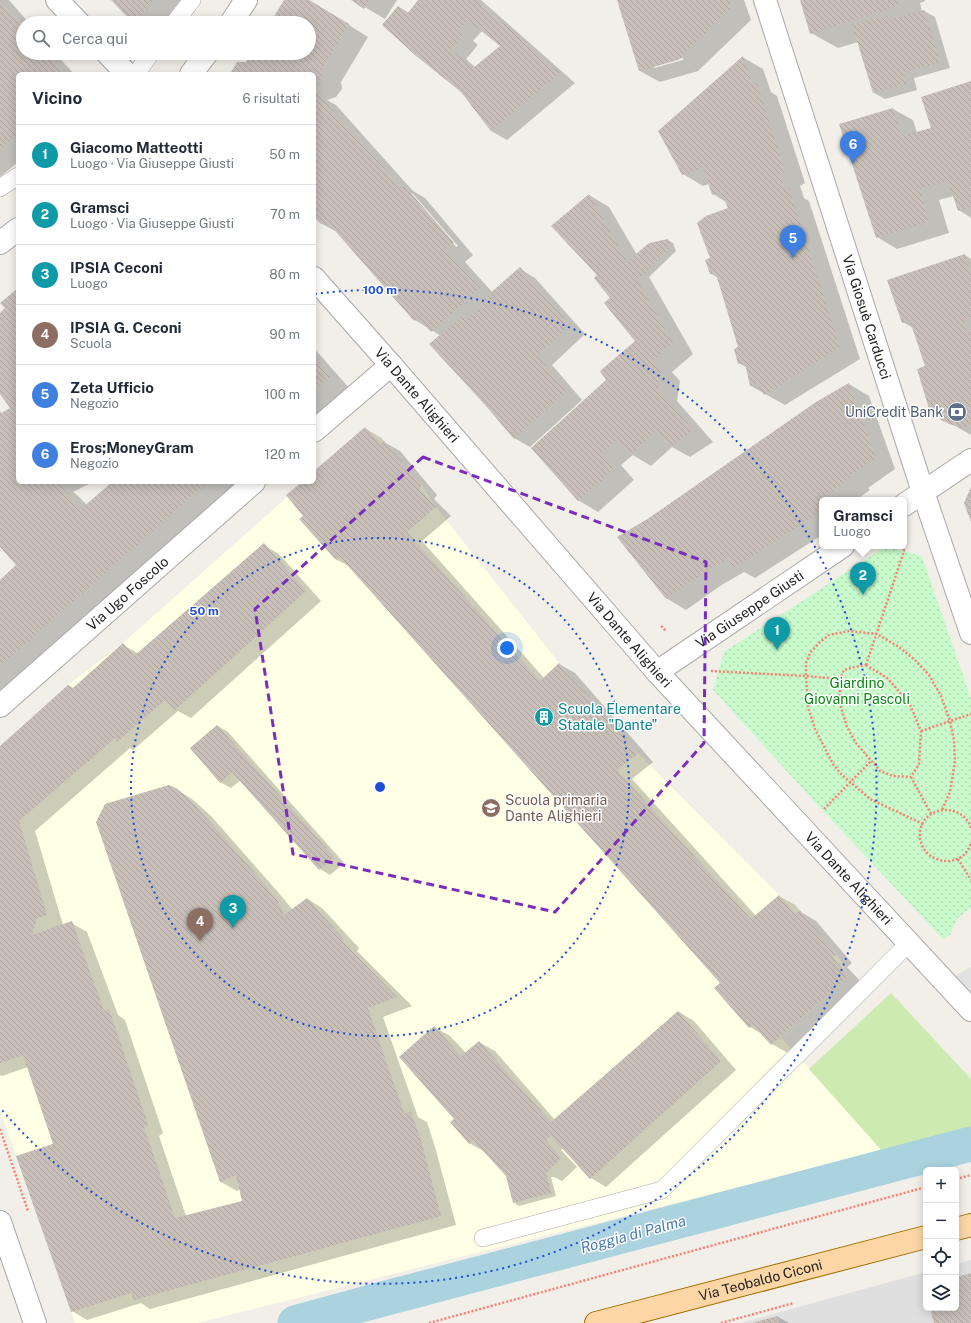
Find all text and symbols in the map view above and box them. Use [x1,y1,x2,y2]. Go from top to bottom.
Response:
search box [16,16,316,60]
icon: search [30,27,52,49]
text: Cerca qui [62,30,128,47]
text: Vicino [32,88,82,108]
text: 6 risultati [243,91,300,106]
pin: 6 [840,131,866,164]
text: Giacomo Matteotti [70,139,203,156]
text: 1 [42,147,48,162]
text: 50 m [269,147,300,162]
text: Luogo · Via Giuseppe Giusti [70,156,234,171]
text: Gramsci [70,199,129,216]
text: 2 [41,207,49,222]
text: 70 m [270,207,300,222]
text: Luogo · Via Giuseppe Giusti [70,216,234,231]
pin: 5 [780,225,806,258]
street label: Via Giosuè Carducci [839,253,894,381]
text: IPSIA Ceconi [70,259,163,276]
text: 3 [41,267,49,282]
text: 80 m [269,267,300,282]
text: Luogo [70,276,108,291]
text: 100 m [363,283,397,297]
text: IPSIA G. Ceconi [70,319,182,336]
text: 4 [41,327,49,342]
text: 90 m [270,327,300,342]
text: Scuola [70,336,112,351]
street label: Via Dante Alighieri [371,344,463,446]
text: Zeta Ufficio [70,379,154,396]
text: 5 [41,387,49,402]
text: 100 m [264,387,300,402]
text: Negozio [70,396,119,411]
bank icon: UniCredit Bank [946,401,968,423]
place label: UniCredit Bank [845,404,943,420]
text: Eros;MoneyGram [70,439,194,456]
text: 6 [41,447,49,462]
text: 120 m [265,447,300,462]
text: Negozio [70,456,119,471]
popup [819,497,907,549]
text: Gramsci [833,507,893,524]
text: Luogo [833,524,871,539]
street label: Via Ugo Foscolo [83,553,172,634]
pin: 2 [850,562,876,595]
street label: Via Giuseppe Giusti [693,567,807,651]
street label: Via Dante Alighieri [584,589,675,691]
text: 50 m [189,604,219,618]
pin: 1 [764,617,790,650]
your location [497,638,517,658]
park label: Giardino Giovanni Pascoli [804,675,910,707]
place label: Scuola Elementare Statale "Dante" [558,701,681,733]
building icon: Scuola Elementare Statale "Dante" [533,706,555,728]
centre of rings [373,780,387,794]
place label: Scuola primaria Dante Alighieri [505,792,607,824]
school or university icon: Scuola primaria Dante Alighieri [480,797,502,819]
street label: Via Dante Alighieri [802,829,896,928]
pin: 3 [220,895,246,928]
pin: 4 [187,908,213,941]
map controls [923,1167,959,1311]
button: + [923,1167,959,1203]
button: − [923,1203,959,1239]
water label: Roggia di Palma [578,1212,688,1256]
button: locate [923,1239,959,1275]
street label: Via Teobaldo Ciconi [697,1256,824,1304]
button: layers [923,1275,959,1311]

